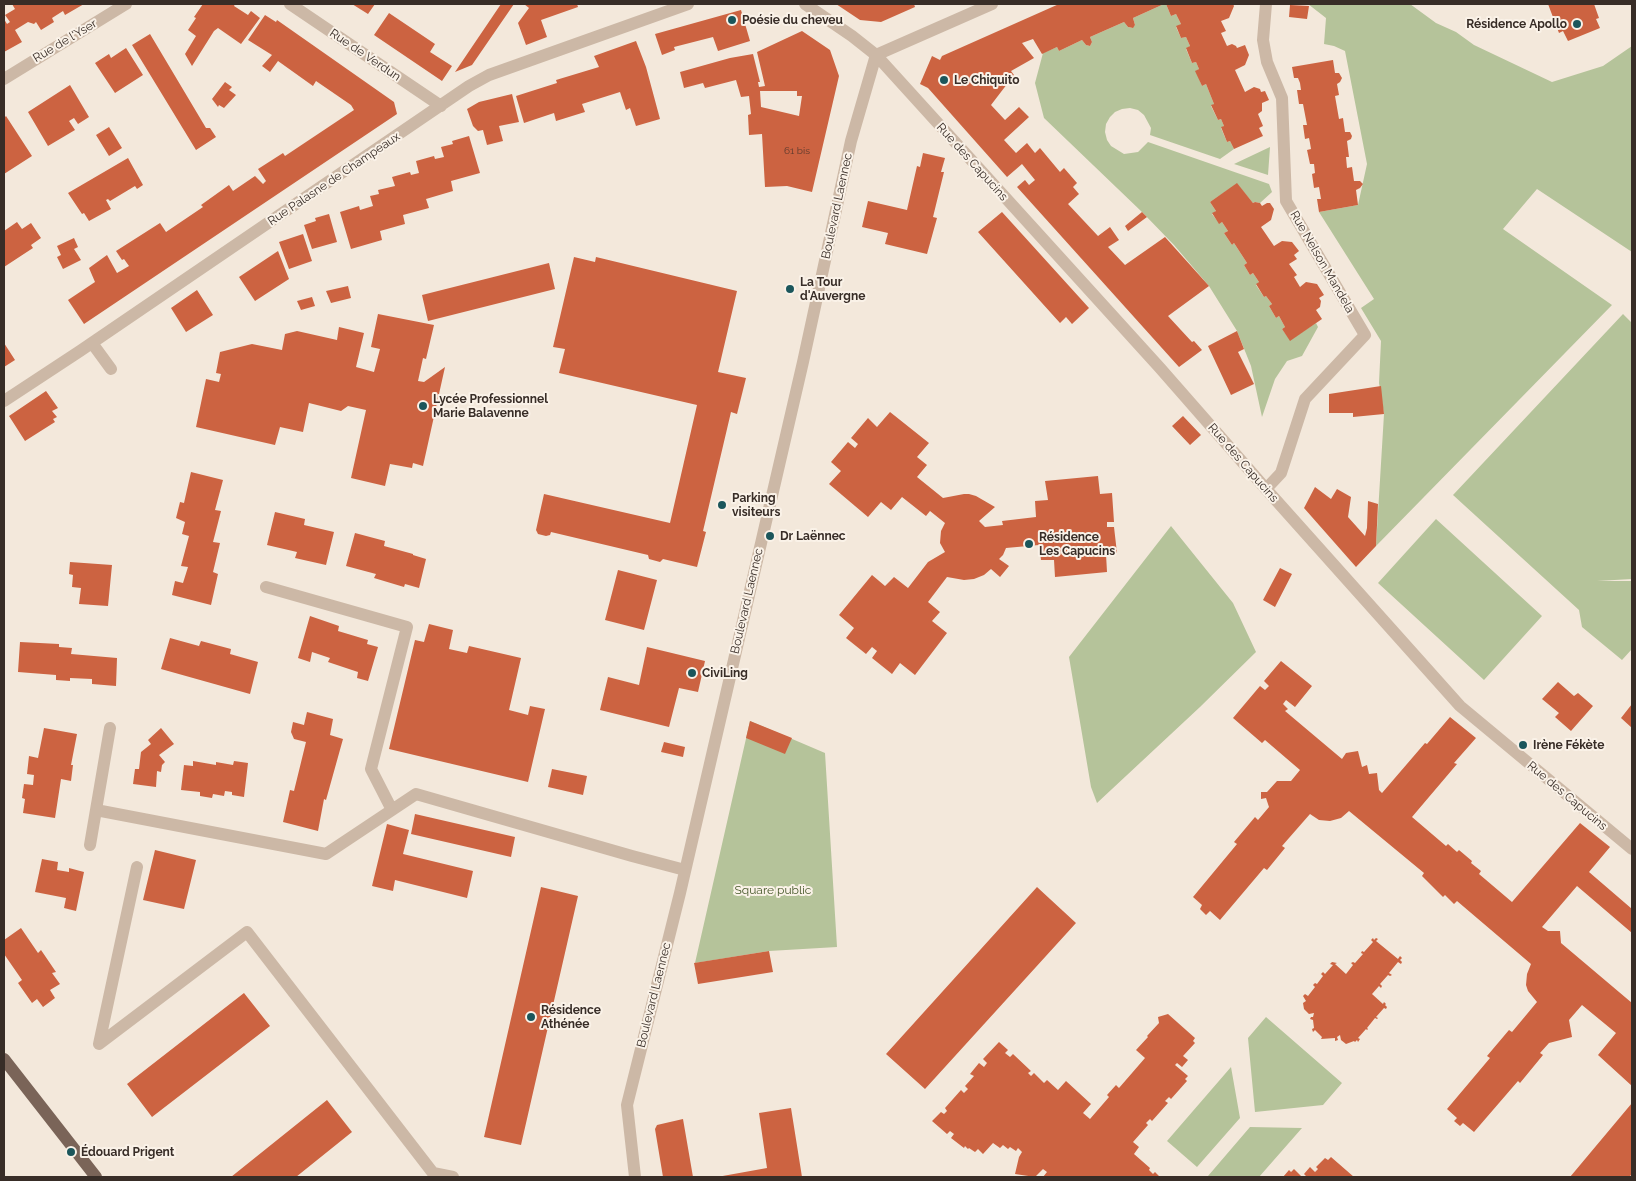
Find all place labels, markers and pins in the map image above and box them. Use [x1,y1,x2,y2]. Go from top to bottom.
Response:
place label: Poésie du cheveu [742,13,843,27]
marker: Poésie du cheveu [726,14,738,26]
place label: Résidence Apollo [1466,17,1567,31]
marker: Résidence Apollo [1571,18,1583,30]
place label: Le Chiquito [954,73,1019,87]
marker: Le Chiquito [938,74,950,86]
place label: La Tour d'Auvergne [800,275,865,303]
marker: La Tour d'Auvergne [784,283,796,295]
place label: Lycée Professionnel Marie Balavenne [433,392,548,420]
marker: Lycée Professionnel Marie Balavenne [417,400,429,412]
place label: Parking visiteurs [732,491,780,519]
marker: Parking visiteurs [716,499,728,511]
place label: Dr Laënnec [780,529,846,543]
marker: Dr Laënnec [764,530,776,542]
place label: Résidence Les Capucins [1039,530,1115,558]
marker: Résidence Les Capucins [1023,538,1035,550]
place label: CiviLing [702,666,748,680]
marker: CiviLing [686,667,698,679]
place label: Irène Fékète [1533,738,1604,752]
marker: Irène Fékète [1517,739,1529,751]
place label: Résidence Athénée [541,1003,601,1031]
marker: Résidence Athénée [525,1011,537,1023]
place label: Édouard Prigent [81,1145,174,1159]
marker: Édouard Prigent [65,1146,77,1158]

